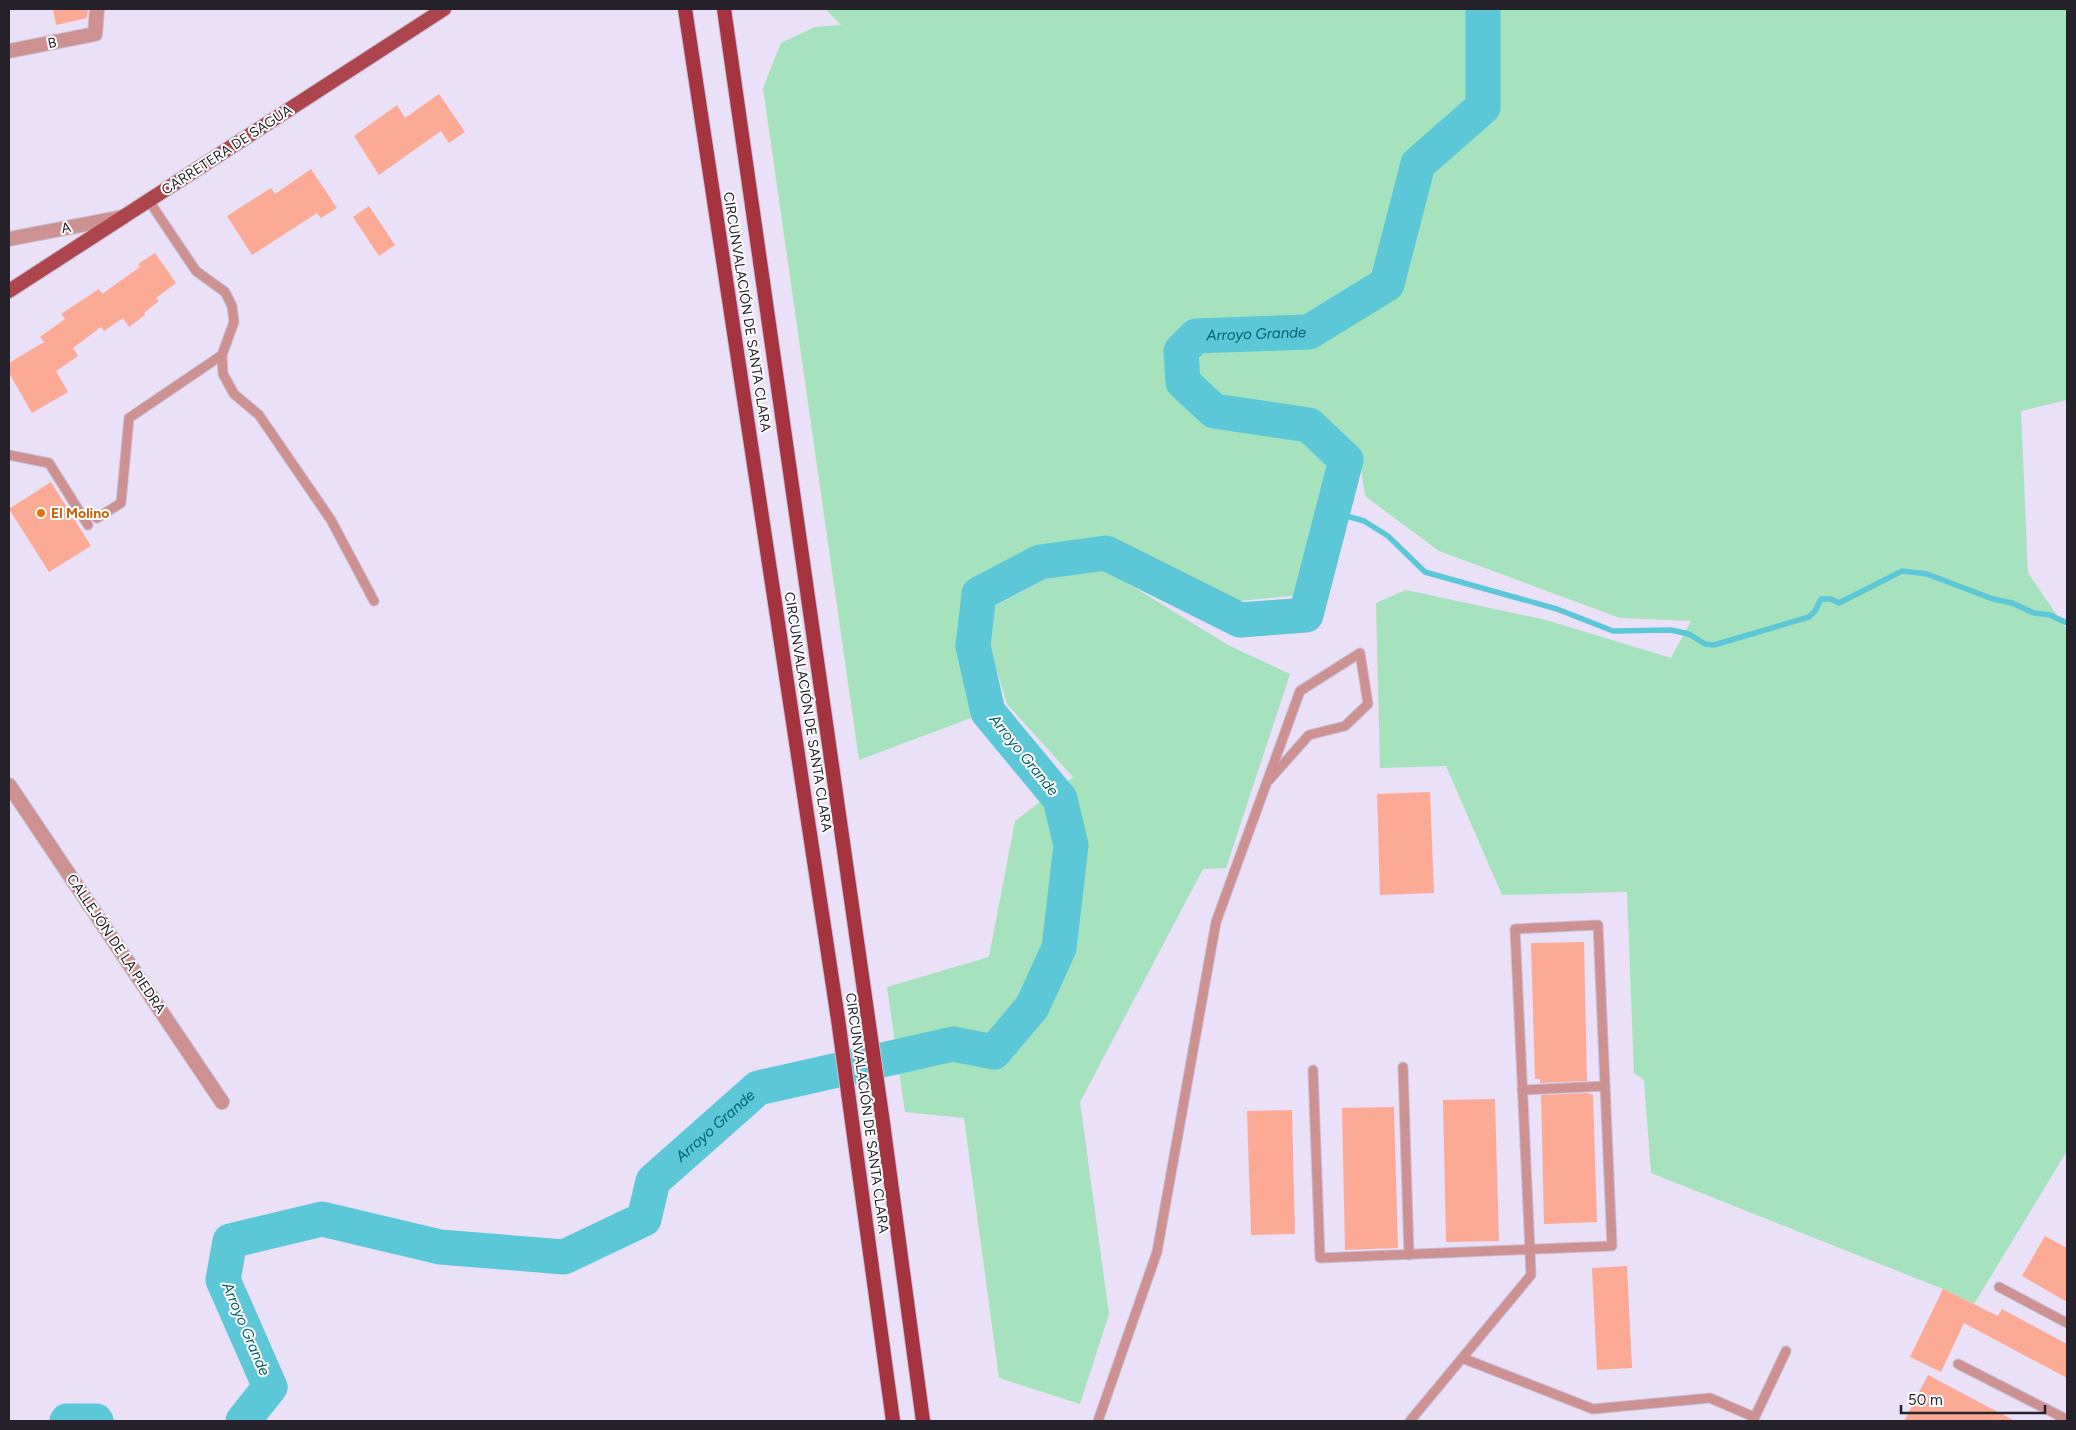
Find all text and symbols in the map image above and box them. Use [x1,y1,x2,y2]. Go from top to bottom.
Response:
street label: B [46,34,58,52]
street label: CARRETERA DE SAGUA [159,101,296,199]
street label: CIRCUNVALACIÓN DE SANTA CLARA [720,191,774,434]
street label: A [60,219,73,237]
water label: Arroyo Grande [1205,323,1306,345]
place label: El Molino [51,505,109,522]
marker: El Molino [35,507,47,519]
street label: CIRCUNVALACIÓN DE SANTA CLARA [781,591,835,834]
water label: Arroyo Grande [985,710,1062,799]
street label: CALLEJÓN DE LA PIEDRA [63,871,169,1017]
street label: CIRCUNVALACIÓN DE SANTA CLARA [842,992,892,1235]
water label: Arroyo Grande [671,1086,759,1166]
water label: Arroyo Grande [218,1279,274,1378]
scale bar [1901,1382,2045,1414]
text: 50 m [1908,1391,1943,1409]

